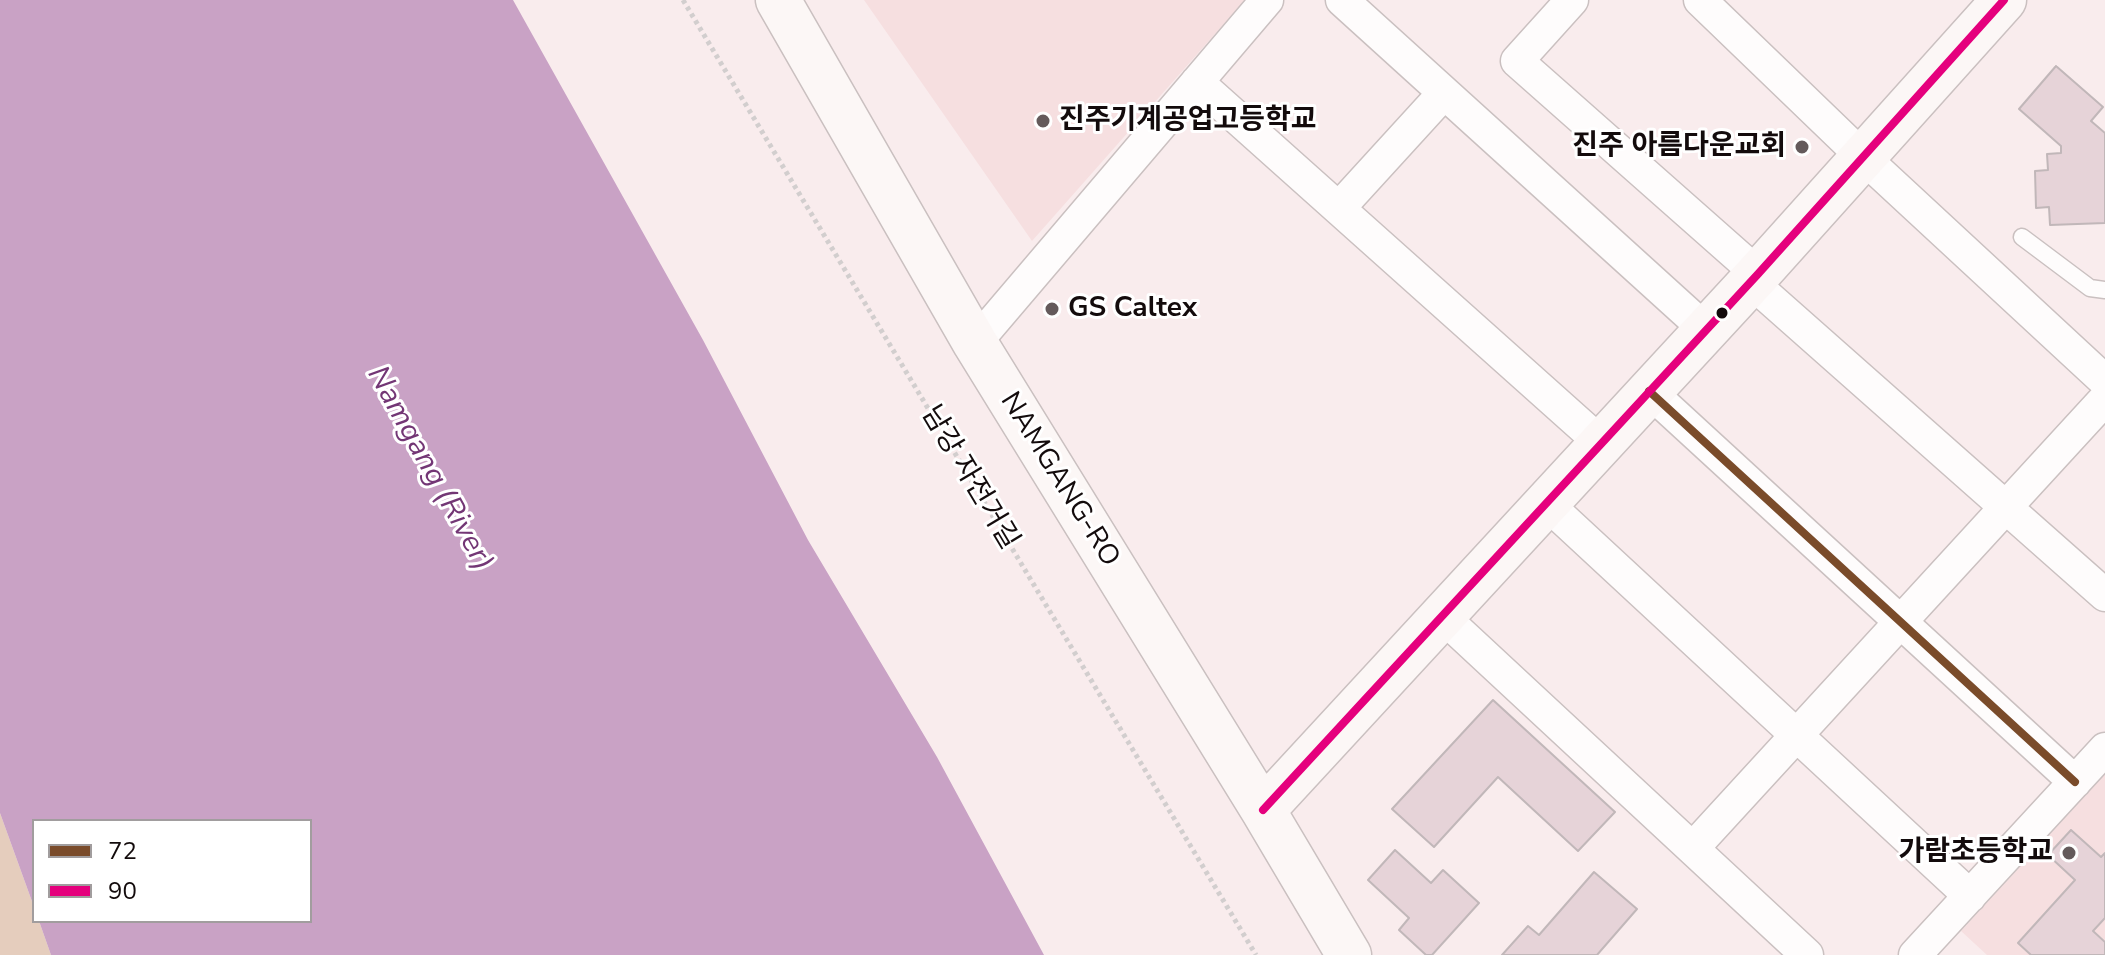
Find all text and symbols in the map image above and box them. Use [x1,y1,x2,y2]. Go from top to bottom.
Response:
place label: 진주기계공업고등학교 [1059,104,1317,138]
marker: 진주기계공업고등학교 [1034,112,1052,130]
place label: 진주 아름다운교회 [1572,130,1786,164]
marker: 진주 아름다운교회 [1793,138,1811,156]
place label: GS Caltex [1068,292,1197,326]
marker: GS Caltex [1043,300,1061,318]
unlabelled marker [1714,305,1730,321]
water label: Namgang (River) [358,361,500,577]
street label: NAMGANG-RO [992,387,1126,573]
street label: 남강 자전거길 [913,400,1025,556]
legend [32,819,312,923]
text: 72 [108,835,137,867]
place label: 가람초등학교 [1898,836,2053,870]
marker: 가람초등학교 [2060,844,2078,862]
text: 90 [108,875,137,907]

